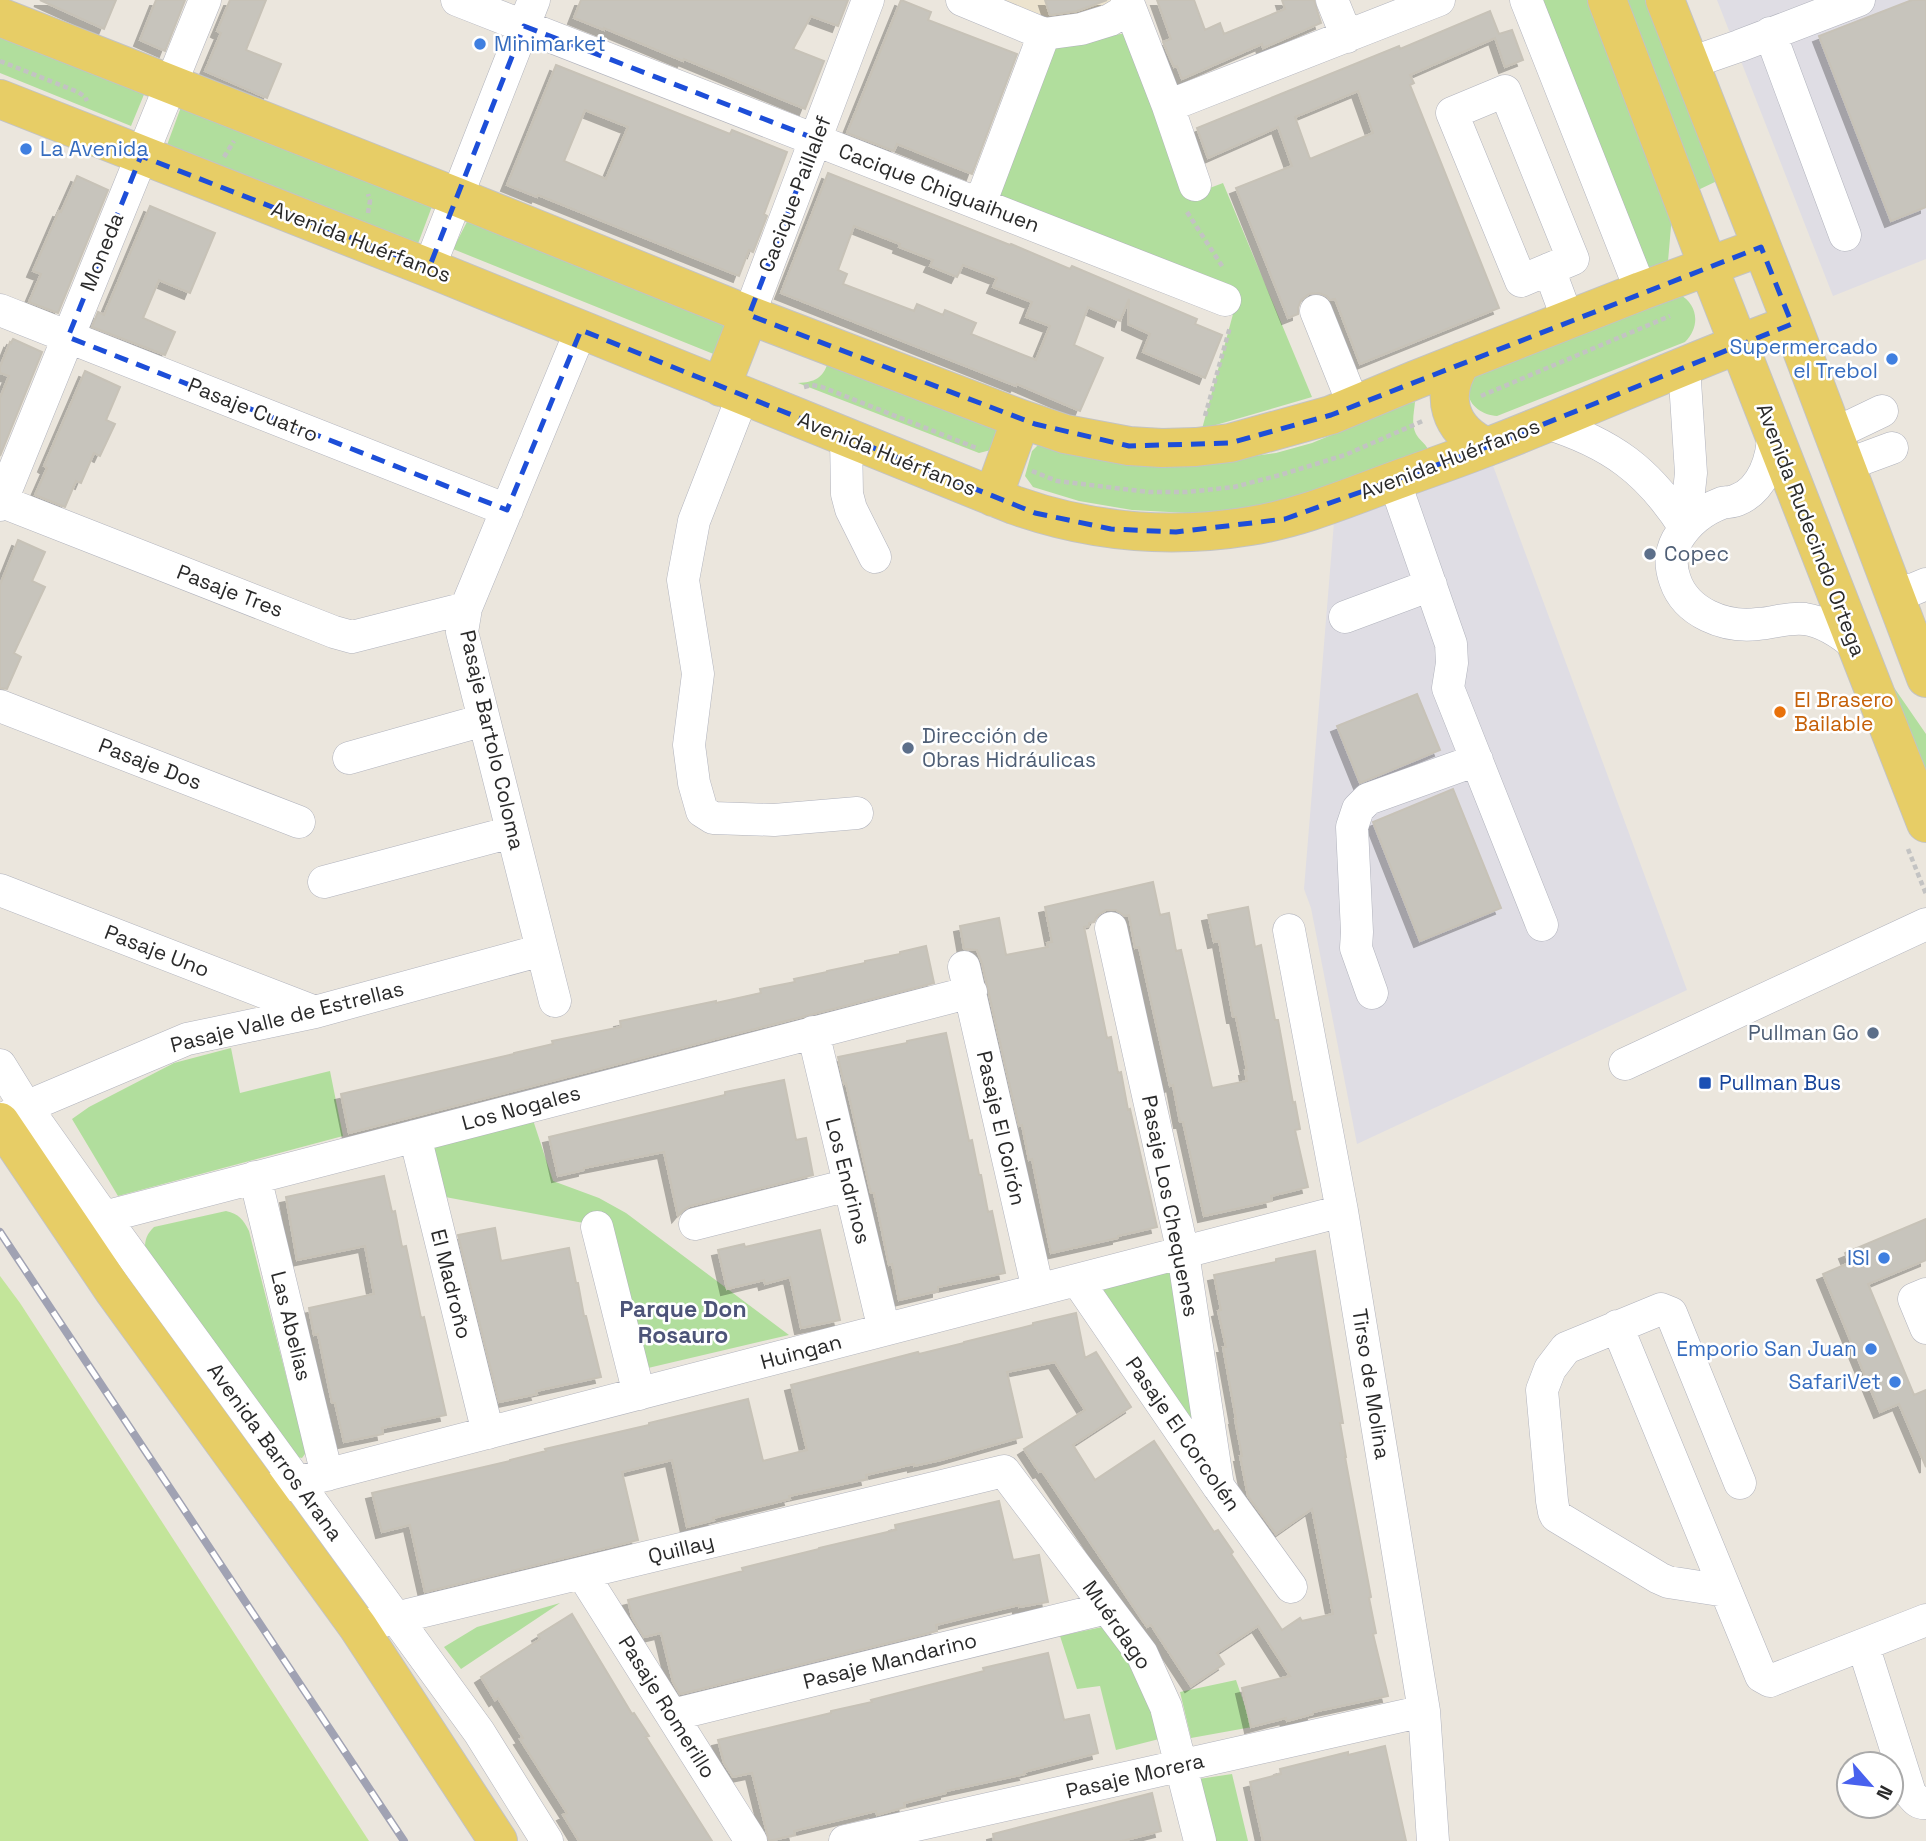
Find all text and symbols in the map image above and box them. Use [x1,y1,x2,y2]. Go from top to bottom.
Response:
place label: Minimarket [494,30,606,57]
marker: Minimarket [472,36,488,52]
street label: Cacique Paillalef [752,112,837,276]
place label: La Avenida [40,135,148,162]
street label: Cacique Chiguaihuen [835,137,1043,238]
marker: La Avenida [18,141,34,157]
street label: Avenida Huérfanos [268,195,455,288]
street label: Moneda [74,209,129,295]
place label: Supermercado el Trebol [1730,333,1878,384]
marker: Supermercado el Trebol [1884,351,1900,367]
street label: Pasaje Cuatro [184,371,322,448]
street label: Avenida Rudecindo Ortega [1751,399,1872,660]
street label: Avenida Huérfanos [794,405,980,502]
street label: Avenida Huérfanos [1356,412,1543,505]
place label: Copec [1664,540,1729,567]
marker: Copec [1642,546,1658,562]
street label: Pasaje Tres [173,558,287,623]
street label: Pasaje Bartolo Coloma [454,627,531,852]
place label: El Brasero Bailable [1794,686,1894,737]
marker: El Brasero Bailable [1772,704,1788,720]
place label: Dirección de Obras Hidráulicas [922,722,1096,773]
street label: Pasaje Dos [95,732,206,796]
marker: Dirección de Obras Hidráulicas [900,740,916,756]
street label: Pasaje Uno [101,918,214,983]
street label: Pasaje Valle de Estrellas [167,974,406,1059]
place label: Pullman Go [1748,1019,1859,1046]
marker: Pullman Go [1865,1025,1881,1041]
street label: Pasaje El Coirón [971,1048,1032,1208]
place label: Pullman Bus [1719,1069,1841,1096]
marker: Pullman Bus [1697,1075,1713,1091]
street label: Los Nogales [458,1079,583,1136]
street label: Pasaje Los Chequenes [1136,1093,1205,1319]
street label: Los Endrinos [820,1115,877,1247]
street label: El Madroño [425,1226,478,1342]
place label: ISI [1847,1244,1870,1271]
marker: ISI [1876,1250,1892,1266]
street label: Las Abelias [265,1268,318,1384]
district label: Parque Don Rosauro [619,1294,747,1350]
street label: Tirso de Molina [1346,1307,1397,1461]
street label: Huingan [757,1328,844,1375]
place label: Emporio San Juan [1676,1335,1857,1362]
marker: Emporio San Juan [1863,1341,1879,1357]
street label: Pasaje El Corcolén [1120,1351,1247,1516]
street label: Avenida Barros Arana [202,1357,349,1546]
place label: SafariVet [1789,1368,1881,1395]
marker: SafariVet [1887,1374,1903,1390]
street label: Quillay [645,1527,717,1570]
street label: Muérdago [1077,1575,1158,1675]
street label: Pasaje Mandarino [800,1626,980,1695]
street label: Pasaje Romerillo [613,1630,722,1783]
street label: Pasaje Morera [1063,1746,1207,1805]
north arrow [1835,1750,1905,1820]
text: N [1871,1781,1899,1804]

